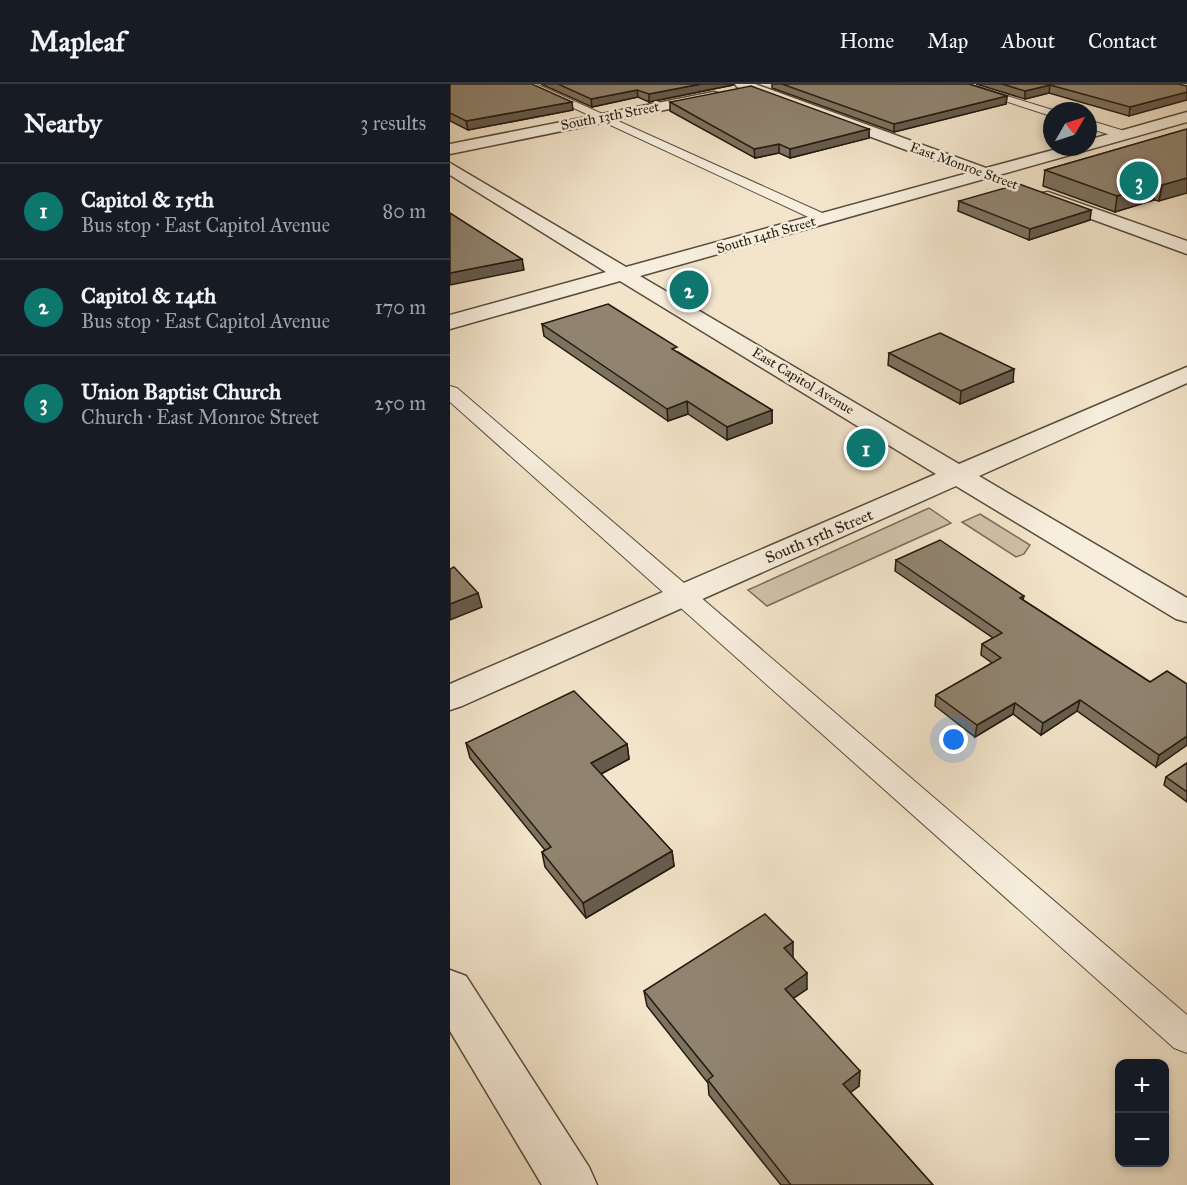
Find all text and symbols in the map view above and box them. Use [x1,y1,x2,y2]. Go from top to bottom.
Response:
text: Mapleaf [30,24,125,59]
text: Home [839,28,894,54]
text: Map [927,28,968,54]
text: About [1001,28,1055,54]
text: Contact [1088,28,1157,54]
street label: South 13th Street [559,98,661,134]
north arrow [1043,102,1097,156]
text: Nearby [24,107,102,139]
text: 3 results [360,111,426,135]
street label: East Monroe Street [908,139,1021,193]
pin: 3 [1120,158,1158,204]
text: Capitol & 15th [81,186,214,213]
text: 1 [40,199,47,223]
text: 80 m [383,199,426,223]
text: Bus stop · East Capitol Avenue [81,213,330,237]
street label: South 14th Street [714,213,818,257]
pin: 2 [670,268,708,312]
text: Capitol & 14th [81,282,216,309]
text: 2 [39,295,48,319]
text: 170 m [375,295,426,319]
text: Bus stop · East Capitol Avenue [81,309,330,333]
street label: East Capitol Avenue [749,344,857,418]
text: Union Baptist Church [81,378,281,405]
text: 3 [40,391,48,415]
text: 250 m [374,391,426,415]
text: Church · East Monroe Street [81,405,319,429]
pin: 1 [846,426,886,470]
street label: South 15th Street [762,505,876,567]
your location [939,725,968,754]
map controls [1115,1059,1169,1167]
button: + [1115,1059,1169,1113]
button: − [1115,1113,1169,1167]

